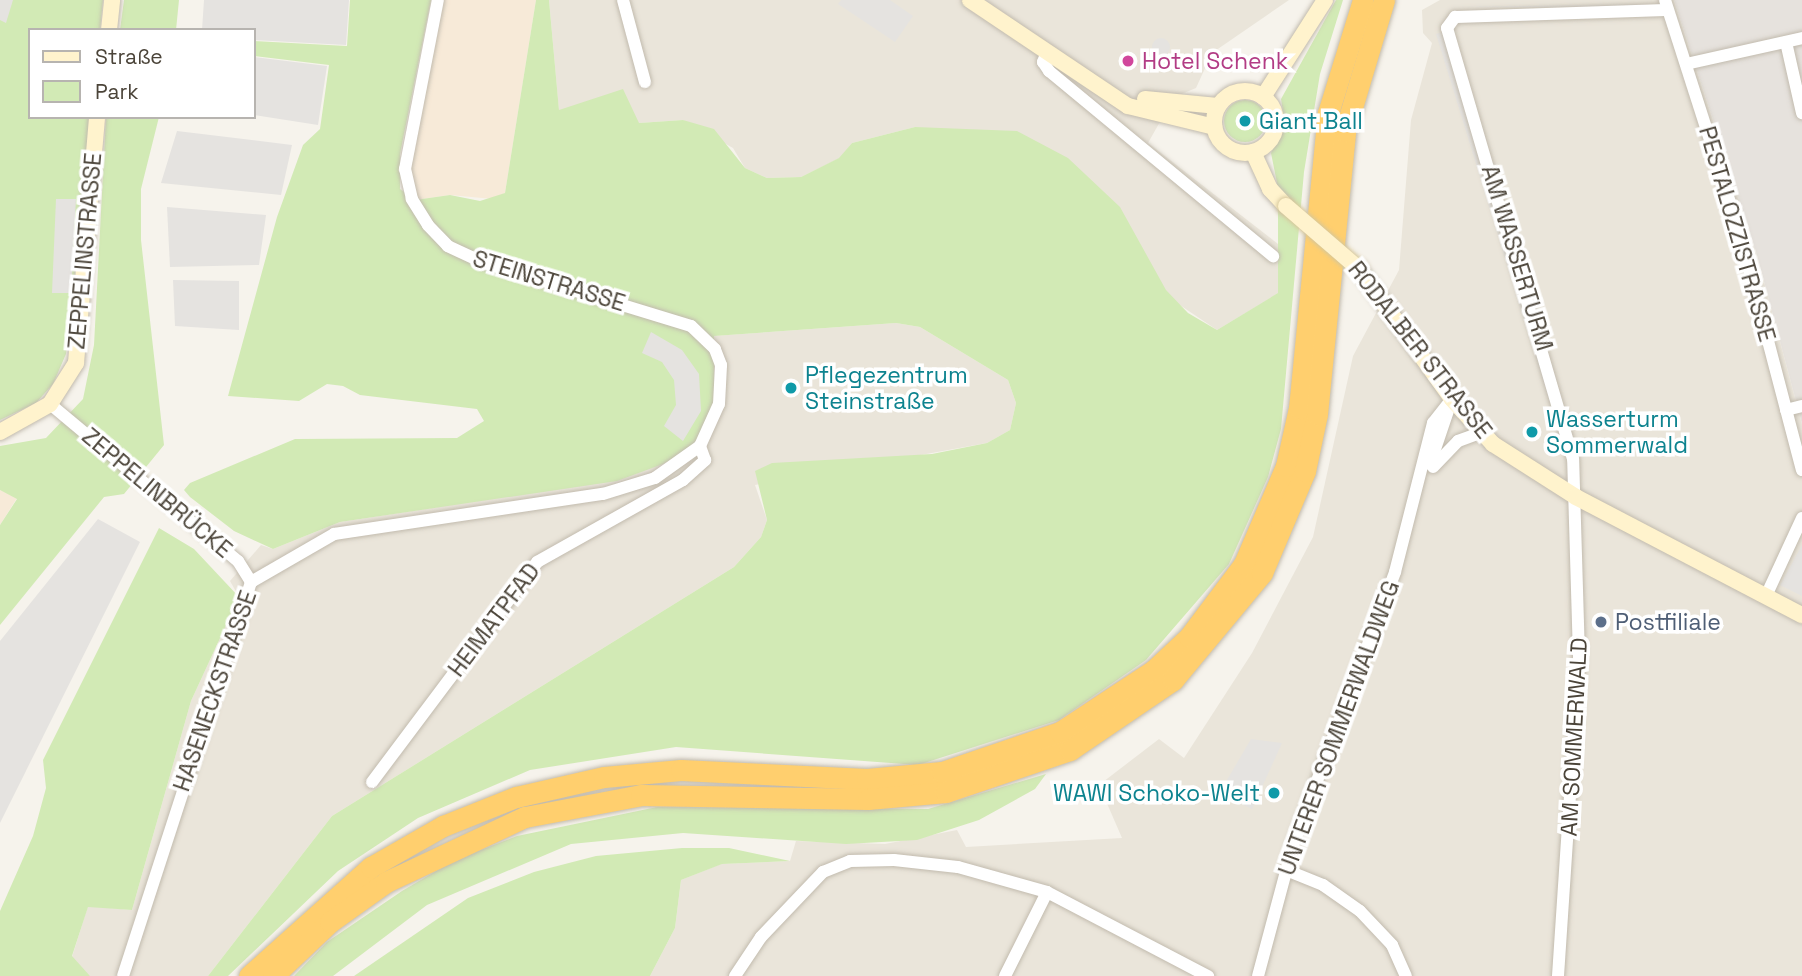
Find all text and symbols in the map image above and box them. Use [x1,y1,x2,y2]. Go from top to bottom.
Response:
legend [28,28,256,119]
text: Straße [95,43,163,70]
place label: Hotel Schenk [1142,47,1288,75]
marker: Hotel Schenk [1120,53,1136,69]
text: Park [95,78,139,105]
place label: Giant Ball [1259,107,1363,135]
marker: Giant Ball [1237,113,1253,129]
street label: PESTALOZZISTRASSE [1693,123,1781,345]
street label: ZEPPELINSTRASSE [63,152,107,350]
street label: AM WASSERTURM [1476,162,1558,354]
street label: STEINSTRASSE [470,245,628,317]
street label: RODALBER STRASSE [1342,256,1498,444]
place label: Pflegezentrum Steinstraße [805,361,968,415]
marker: Pflegezentrum Steinstraße [783,380,799,396]
place label: Wasserturm Sommerwald [1546,405,1688,459]
street label: ZEPPELINBRÜCKE [76,422,238,564]
marker: Wasserturm Sommerwald [1524,424,1540,440]
street label: HEIMATPFAD [442,558,546,682]
street label: UNTERER SOMMERWALDWEG [1273,577,1405,879]
street label: HASENECKSTRASSE [168,587,262,795]
place label: Postfiliale [1615,608,1721,636]
marker: Postfiliale [1593,614,1609,630]
street label: AM SOMMERWALD [1555,637,1593,837]
place label: WAWI Schoko-Welt [1053,779,1260,807]
marker: WAWI Schoko-Welt [1266,785,1282,801]

